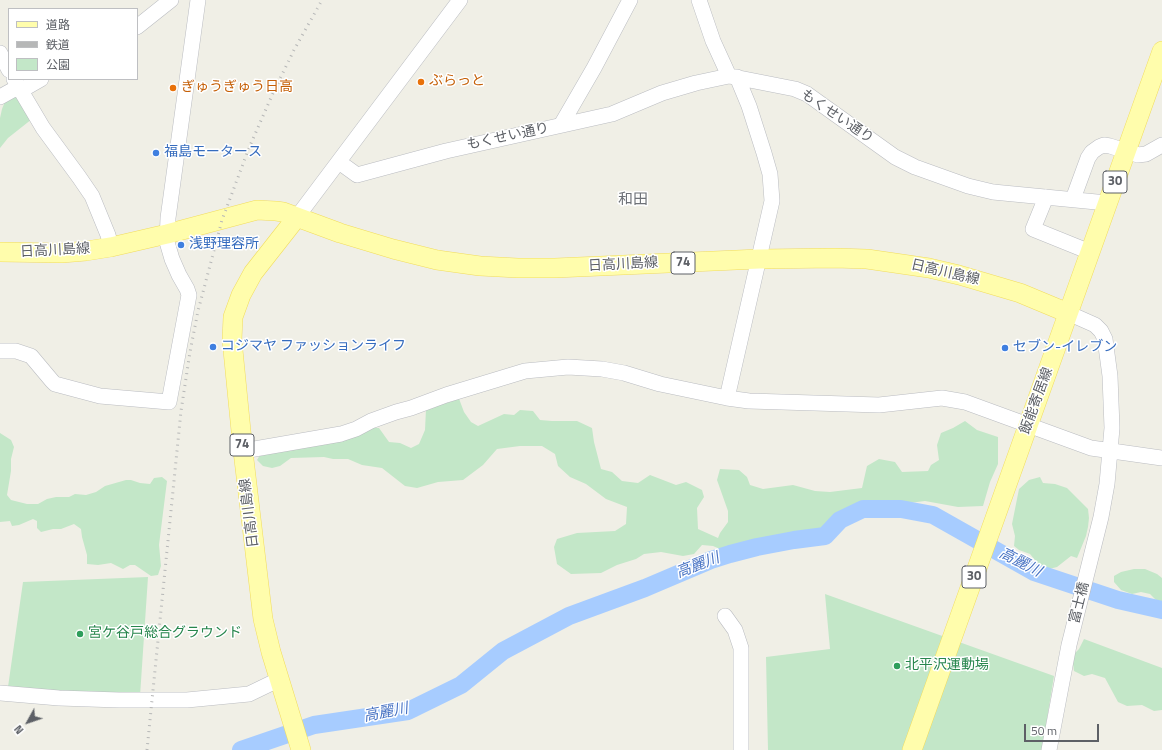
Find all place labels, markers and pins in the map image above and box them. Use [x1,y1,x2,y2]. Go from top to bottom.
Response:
place label: ぶらっと [429,74,485,90]
marker: ぶらっと [416,77,426,87]
place label: ぎゅうぎゅう日高 [181,80,293,96]
marker: ぎゅうぎゅう日高 [168,83,178,93]
place label: 福島モータース [164,145,262,161]
marker: 福島モータース [151,148,161,158]
place label: 浅野理容所 [189,237,259,253]
marker: 浅野理容所 [176,240,186,250]
place label: コジマヤ ファッションライフ [221,339,406,355]
place label: セブン-イレブン [1013,340,1117,356]
marker: コジマヤ ファッションライフ [208,342,218,352]
marker: セブン-イレブン [1000,343,1010,353]
place label: 宮ケ谷戸総合グラウンド [88,626,242,642]
marker: 宮ケ谷戸総合グラウンド [75,629,85,639]
place label: 北平沢運動場 [905,658,989,674]
marker: 北平沢運動場 [892,661,902,671]

